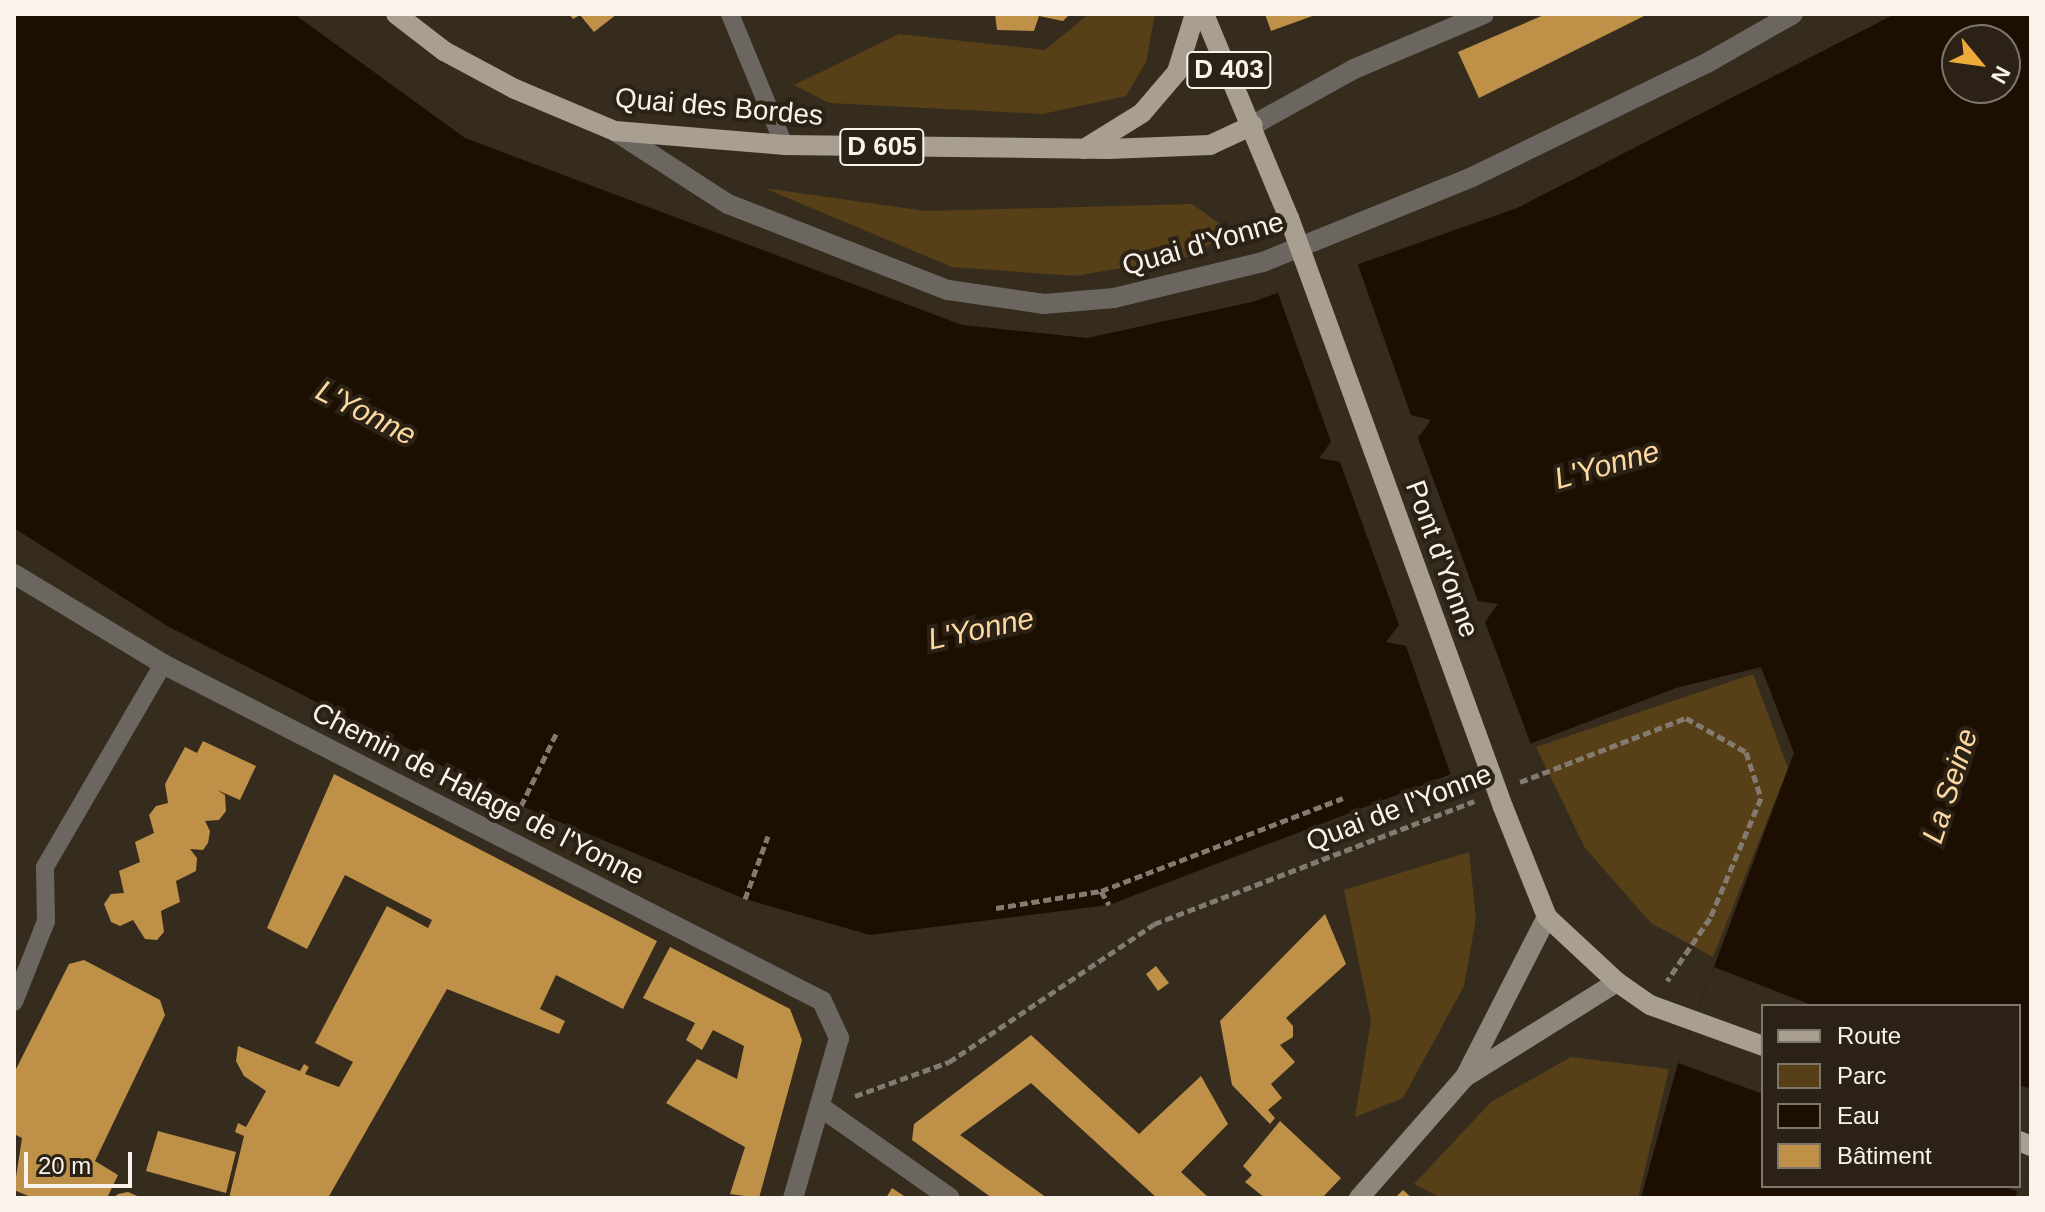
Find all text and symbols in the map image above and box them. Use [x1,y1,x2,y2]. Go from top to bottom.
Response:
north arrow [1941,24,2021,104]
road number: D 403 [1185,48,1273,92]
text: N [1986,62,2015,88]
street label: Quai des Bordes [614,81,824,133]
road number: D 605 [838,125,926,169]
street label: Quai d'Yonne [1118,205,1288,283]
water label: L'Yonne [310,373,422,453]
water label: L'Yonne [1550,433,1664,497]
street label: Pont d'Yonne [1398,476,1486,642]
water label: L'Yonne [925,600,1037,658]
street label: Chemin de Halage de l'Yonne [306,695,650,893]
water label: La Seine [1915,724,1985,848]
street label: Quai de l'Yonne [1302,757,1496,859]
legend [1761,1004,2021,1188]
text: Route [1837,1022,1901,1049]
text: Parc [1837,1062,1886,1089]
text: Eau [1837,1102,1880,1129]
scale bar [28,1136,136,1186]
text: Bâtiment [1837,1142,1932,1169]
text: 20 m [38,1152,91,1179]

